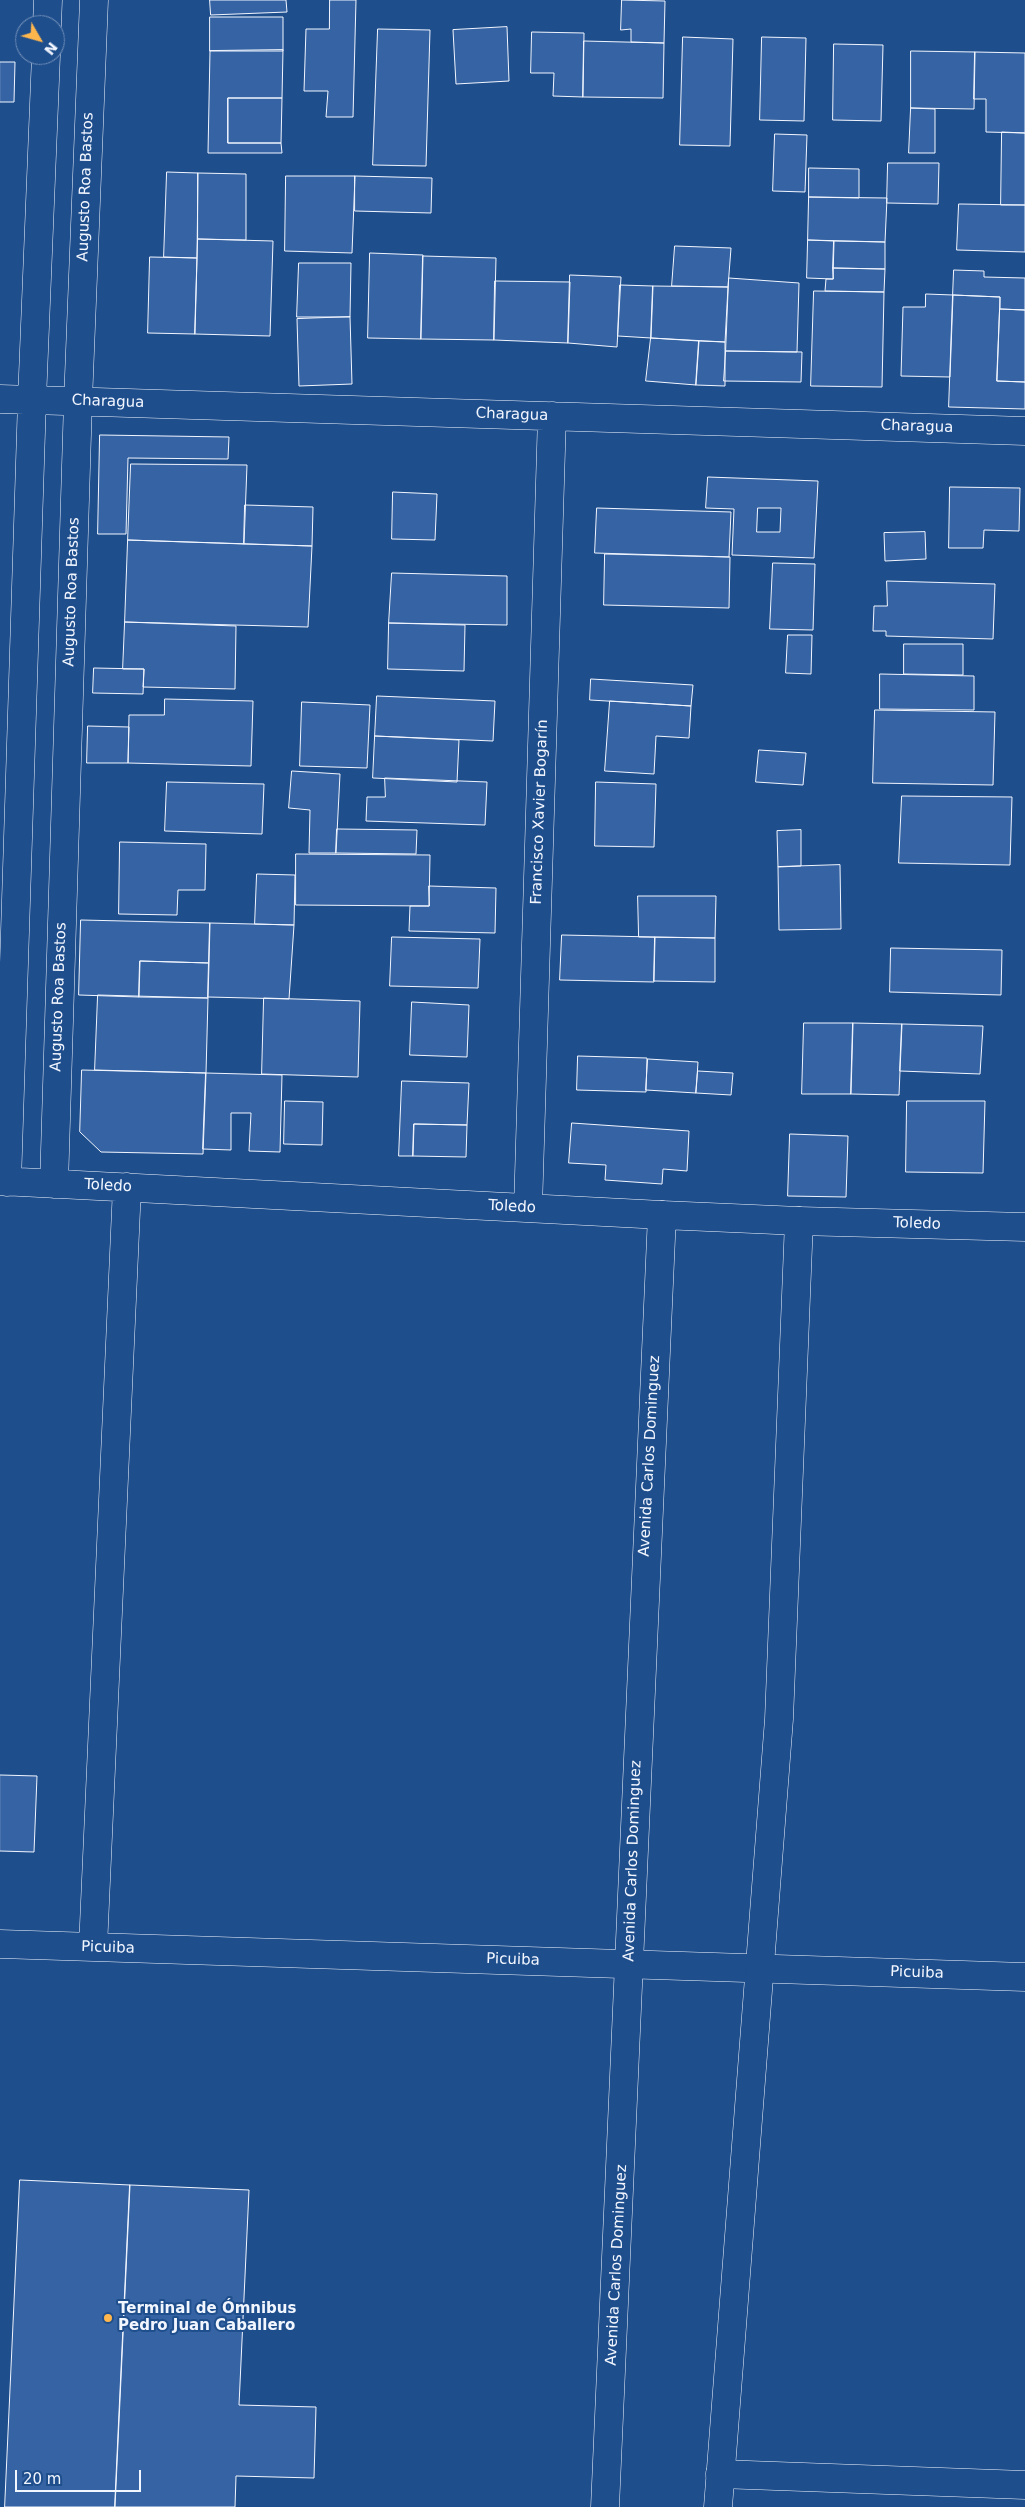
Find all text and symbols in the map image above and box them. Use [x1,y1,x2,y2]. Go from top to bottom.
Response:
north arrow [15,15,65,65]
text: N [41,39,61,58]
street label: Augusto Roa Bastos [74,112,98,262]
street label: Charagua [71,392,145,412]
street label: Charagua [475,405,549,425]
street label: Charagua [880,417,954,437]
street label: Augusto Roa Bastos [60,517,84,667]
street label: Francisco Xavier Bogarín [528,719,552,905]
street label: Augusto Roa Bastos [47,922,71,1072]
street label: Toledo [84,1176,132,1196]
street label: Toledo [488,1197,536,1217]
street label: Toledo [893,1214,941,1234]
street label: Avenida Carlos Dominguez [636,1355,664,1557]
street label: Avenida Carlos Dominguez [620,1760,646,1962]
street label: Picuiba [81,1938,135,1958]
street label: Picuiba [486,1950,540,1970]
street label: Picuiba [890,1963,944,1983]
street label: Avenida Carlos Dominguez [603,2164,631,2366]
place label: Terminal de Ómnibus Pedro Juan Caballero [118,2300,296,2335]
marker: Terminal de Ómnibus Pedro Juan Caballero [102,2312,114,2324]
scale bar [18,2460,144,2492]
text: 20 m [23,2470,61,2488]

